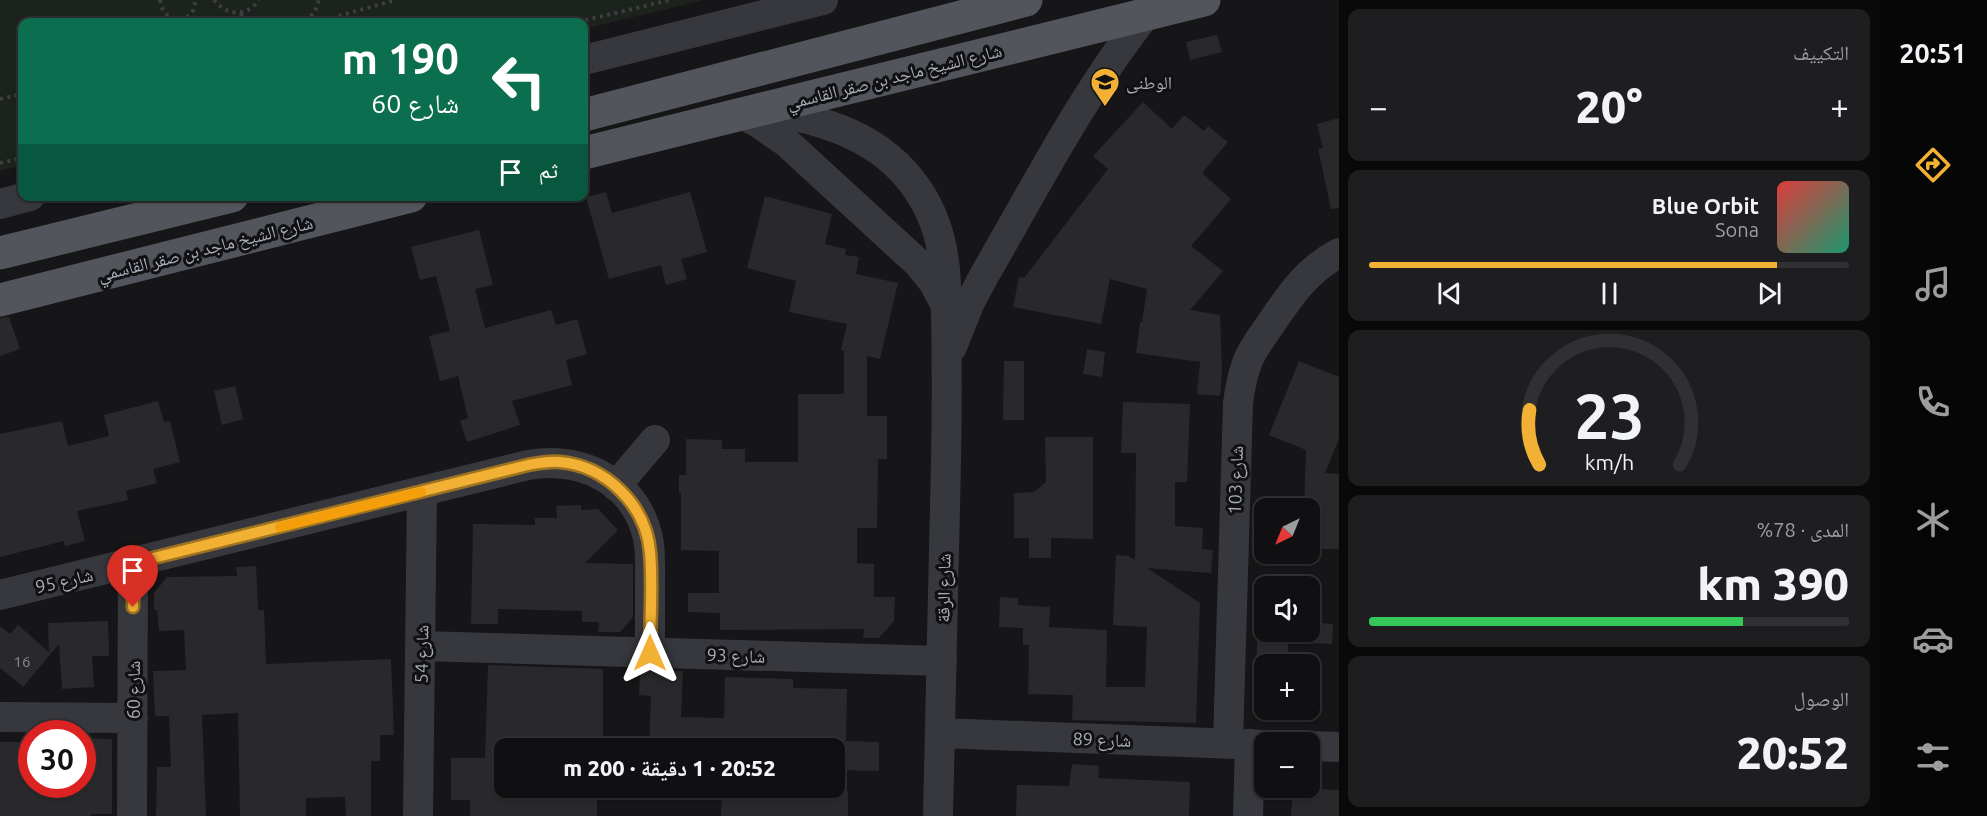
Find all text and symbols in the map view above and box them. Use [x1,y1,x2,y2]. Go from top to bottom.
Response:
text: 190 m [342,35,459,82]
text: 20:51 [1899,38,1967,68]
street label: شارع الشيخ ماجد بن صقر القاسمي [784,40,1005,118]
text: التكييف [1793,41,1849,64]
icon: left [480,42,558,120]
school or university icon: الوطنی [1089,66,1121,108]
place label: الوطنی [1126,72,1172,94]
text: 20° [1575,81,1643,132]
text: شارع 60 [371,88,459,118]
text: − [1369,88,1388,125]
text: + [1830,88,1849,125]
icon: directions [1912,144,1954,186]
icon: arrive [494,156,527,189]
text: ثم [539,157,558,182]
text: Blue Orbit [1652,193,1759,218]
street label: شارع الشيخ ماجد بن صقر القاسمي [95,212,316,290]
text: Sona [1715,218,1759,241]
icon: music [1912,263,1954,305]
icon: previous [1433,277,1466,310]
icon: pause [1593,277,1626,310]
icon: next [1753,277,1786,310]
text: 23 [1574,381,1644,451]
icon: phone [1912,381,1954,423]
street label: شارع 103 [1224,445,1248,515]
text: km/h [1584,450,1634,474]
north arrow [1254,498,1320,564]
map controls [1254,498,1320,798]
icon: climate [1912,499,1954,541]
text: المدى · 78% [1756,518,1849,541]
pin [107,545,158,607]
street label: شارع الرقة [932,553,956,623]
icon: arrive [116,554,149,587]
text: 390 km [1697,558,1849,609]
street label: شارع 95 [33,564,95,598]
button: sound [1254,576,1320,642]
icon: car [1912,618,1954,660]
position arrow [618,621,682,685]
street label: شارع 54 [410,625,434,684]
street label: شارع 93 [706,644,766,668]
house number: 16 [14,653,30,670]
button: + [1254,654,1320,720]
street label: شارع 60 [123,661,145,719]
text: الوصول [1794,687,1849,710]
speed limit sign: 30 [18,720,96,798]
text: 20:52 [1736,727,1849,778]
street label: شارع 89 [1072,728,1132,752]
button: − [1254,732,1320,798]
icon: filters [1912,736,1954,778]
text: 20:52 · 1 دقيقة · 200 m [563,755,776,780]

